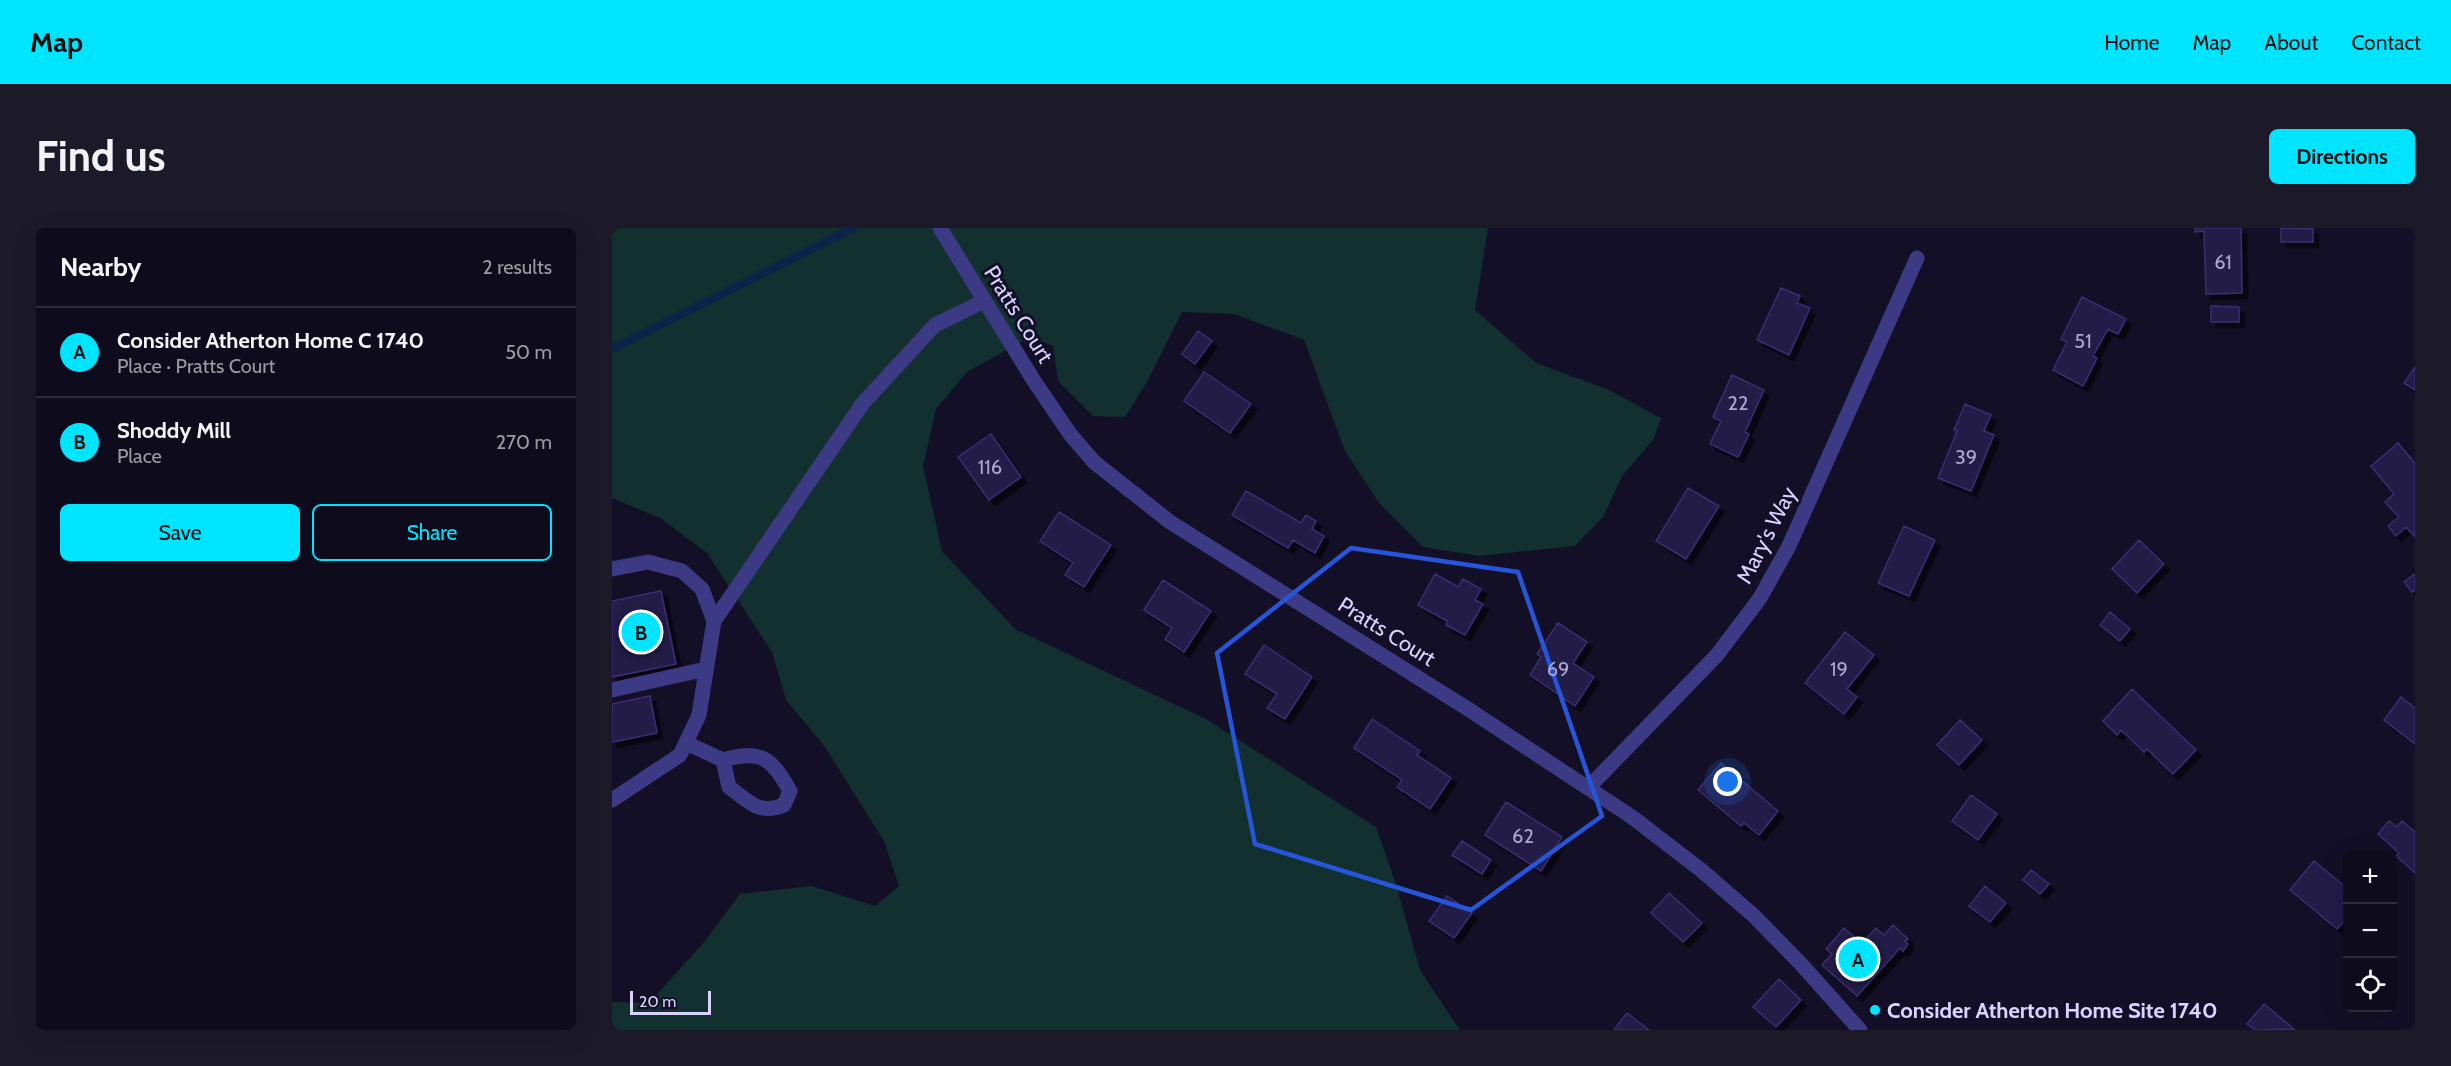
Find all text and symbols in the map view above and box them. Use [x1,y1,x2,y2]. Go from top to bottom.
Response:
text: Map [30,25,83,59]
text: Home [2104,30,2160,55]
text: Map [2193,30,2231,55]
text: About [2264,30,2318,55]
text: Contact [2351,30,2421,55]
button: Directions [2269,129,2415,184]
text: Find us [36,130,165,182]
house number: 61 [2214,250,2232,274]
text: Nearby [60,251,141,283]
text: 2 results [482,255,552,279]
street label: Pratts Court [978,261,1059,368]
text: Consider Atherton Home C 1740 [117,327,424,354]
house number: 51 [2074,329,2092,353]
text: A [73,340,86,364]
text: 50 m [505,340,552,364]
text: Place · Pratts Court [117,354,275,378]
house number: 22 [1728,391,1748,415]
text: Shoddy Mill [117,417,231,444]
text: B [73,430,86,454]
text: 270 m [496,430,552,454]
text: Place [117,444,162,468]
house number: 39 [1955,445,1977,469]
house number: 116 [978,455,1002,479]
street label: Mary's Way [1731,482,1802,588]
button: Save [60,504,300,561]
button: Share [312,504,552,561]
street label: Pratts Court [1333,591,1441,672]
pin: B [621,610,660,654]
house number: 69 [1547,657,1569,681]
house number: 19 [1830,657,1848,681]
your location [1713,767,1742,796]
house number: 62 [1512,824,1534,848]
map controls [2343,850,2397,1012]
button: + [2343,850,2397,904]
button: − [2343,904,2397,958]
pin: A [1838,936,1878,982]
button: locate [2343,958,2397,1012]
scale bar [630,988,711,1016]
text: 20 m [639,992,676,1011]
place label: Consider Atherton Home Site 1740 [1887,997,2218,1024]
marker: Consider Atherton Home Site 1740 [1868,1003,1882,1017]

